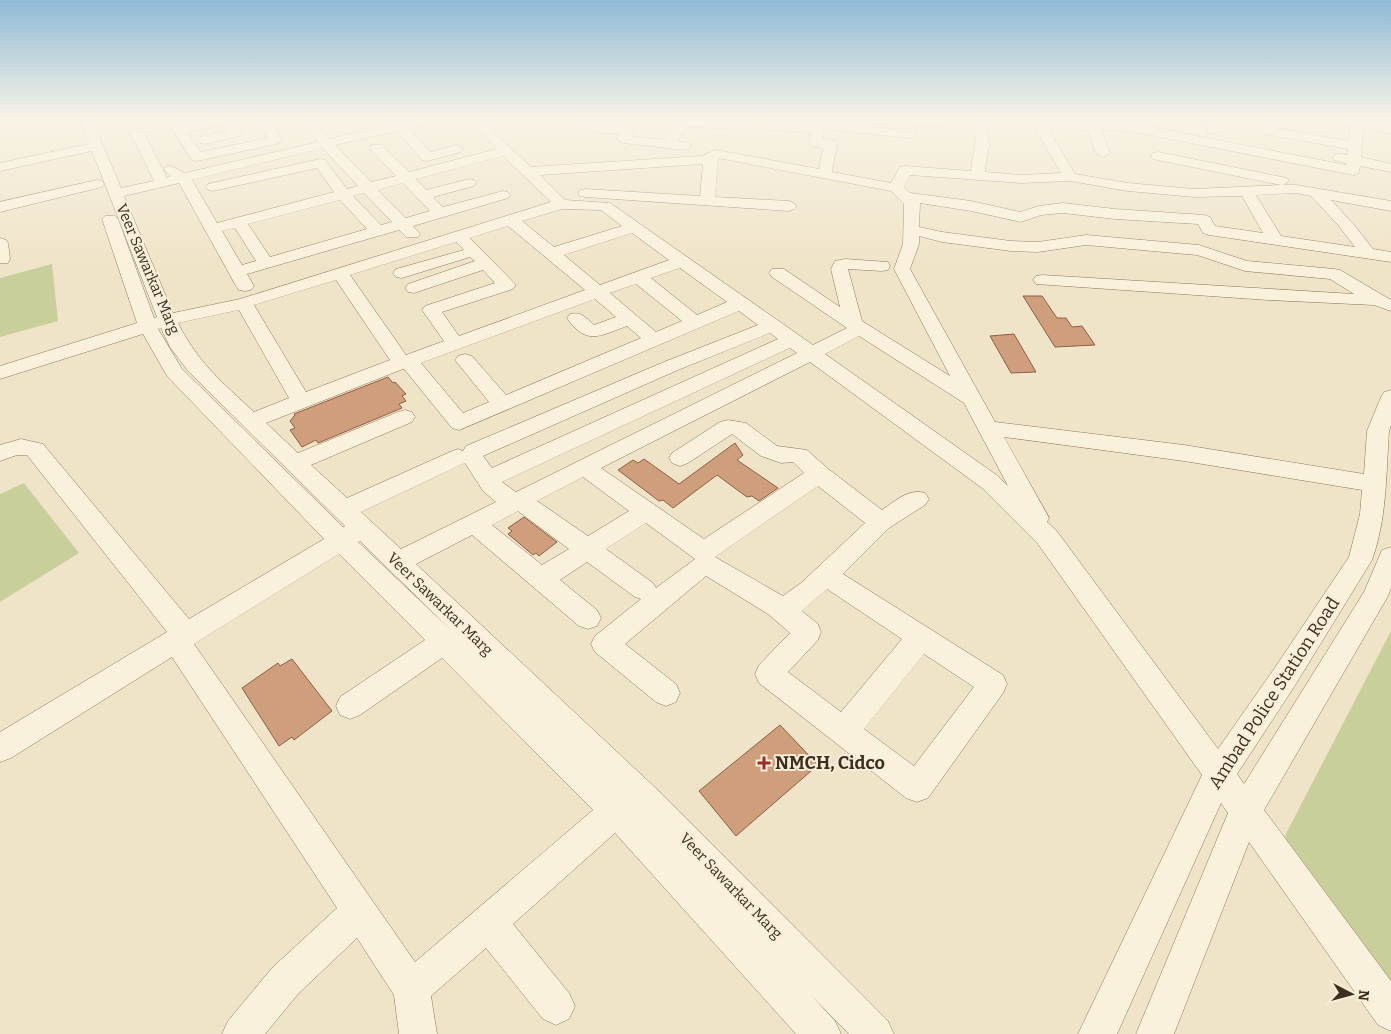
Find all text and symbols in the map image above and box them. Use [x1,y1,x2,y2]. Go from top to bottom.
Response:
street label: Veer Sawarkar Marg [112,201,184,337]
street label: Veer Sawarkar Marg [383,549,497,659]
street label: Ambad Police Station Road [1204,593,1344,793]
place label: NMCH, Cidco [775,752,885,774]
marker: NMCH, Cidco [757,756,771,770]
street label: Veer Sawarkar Marg [676,829,786,943]
north arrow [1326,969,1376,1019]
text: N [1354,989,1372,1002]

